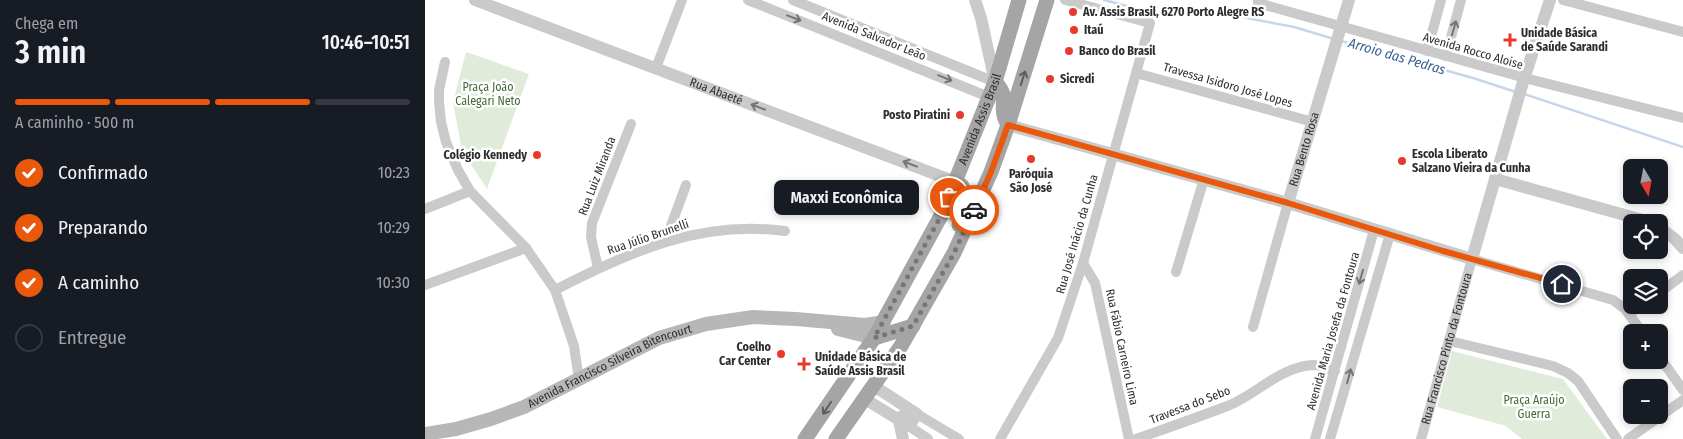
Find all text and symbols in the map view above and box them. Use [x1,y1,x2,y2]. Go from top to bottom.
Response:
place label: Av. Assis Brasil, 6270 Porto Alegre RS [1082,5,1264,19]
marker: Av. Assis Brasil, 6270 Porto Alegre RS [1067,6,1079,18]
street label: Avenida Salvador Leão [820,9,928,63]
text: Chega em [15,14,78,33]
one-way arrow [786,14,801,23]
one-way arrow [1449,20,1459,36]
place label: Itaú [1084,23,1104,37]
marker: Itaú [1068,24,1080,36]
place label: Unidade Básica de Saúde Sarandi [1521,26,1608,54]
street label: Avenida Rocco Aloise [1421,30,1525,72]
text: 10:46–10:51 [322,31,410,54]
text: 3 min [15,33,86,71]
marker: Unidade Básica de Saúde Sarandi [1503,33,1517,47]
water label: Arroio das Pedras [1345,34,1447,78]
place label: Banco do Brasil [1079,44,1156,58]
marker: Banco do Brasil [1063,45,1075,57]
street label: Travessa Isidoro José Lopes [1162,60,1294,110]
one-way arrow [1018,71,1028,87]
street label: Avenida Assis Brasil [956,72,1004,167]
place label: Sicredi [1060,72,1094,86]
marker: Sicredi [1044,73,1056,85]
street label: Rua Abaeté [688,75,745,108]
one-way arrow [937,75,952,84]
park label: Praça João Calegari Neto [455,80,521,108]
one-way arrow [751,102,766,111]
place label: Posto Piratini [883,108,950,122]
marker: Posto Piratini [954,109,966,121]
street label: Rua Bento Rosa [1286,110,1322,188]
text: A caminho · 500 m [15,113,134,132]
street label: Rua Luiz Miranda [576,134,619,217]
place label: Escola Liberato Salzano Vieira da Cunha [1412,147,1531,175]
place label: Colégio Kennedy [444,148,527,162]
marker: Colégio Kennedy [531,149,543,161]
marker: Paróquia São José [1025,153,1037,165]
marker: Escola Liberato Salzano Vieira da Cunha [1396,155,1408,167]
icon: check [15,159,43,187]
one-way arrow [903,159,918,168]
north arrow [1623,159,1667,204]
map controls [1623,159,1668,424]
text: Confirmado [58,161,148,184]
text: 10:23 [378,163,410,182]
place label: Paróquia São José [1009,167,1053,195]
street label: Rua José Inácio da Cunha [1053,173,1101,295]
pin [928,176,970,218]
callout: Maxxi Econômica [774,180,919,214]
icon: bag [935,183,963,211]
courier [949,185,999,235]
text: Maxxi Econômica [790,188,903,207]
icon: car [960,196,988,224]
icon: check [15,214,43,242]
button: locate [1623,214,1668,259]
text: Preparando [58,216,148,239]
street label: Rua Júlio Brunelli [606,217,690,257]
text: 10:29 [377,218,410,237]
street label: Avenida Maria Josefa da Fontoura [1304,250,1362,412]
pin [1541,263,1583,305]
one-way arrow [1356,268,1365,284]
icon: check [15,269,43,297]
button: layers [1623,269,1668,314]
icon: home [1548,270,1576,298]
text: A caminho [58,271,139,294]
street label: Rua Francisco Pinto da Fontoura [1418,271,1475,426]
text: 10:30 [376,273,410,292]
street label: Rua Fábio Carneiro Lima [1103,288,1141,406]
street label: Avenida Francisco Silveira Bitencourt [525,322,693,411]
button: + [1623,324,1668,369]
text: Entregue [58,326,127,349]
place label: Coelho Car Center [719,340,772,368]
marker: Coelho Car Center [775,348,787,360]
place label: Unidade Básica de Saúde Assis Brasil [815,350,906,378]
marker: Unidade Básica de Saúde Assis Brasil [797,357,811,371]
one-way arrow [1345,368,1354,384]
button: − [1623,379,1668,424]
street label: Travessa do Sebo [1148,383,1232,427]
park label: Praça Araújo Guerra [1503,393,1565,421]
one-way arrow [822,400,832,414]

